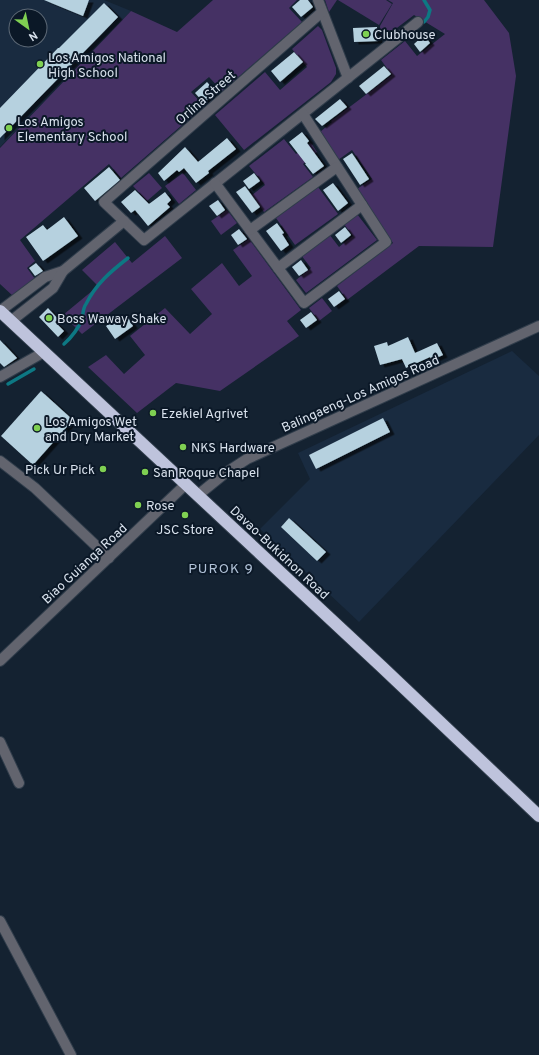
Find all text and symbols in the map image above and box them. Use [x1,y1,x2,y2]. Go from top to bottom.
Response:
north arrow [8,8,48,48]
text: N [26,28,40,44]
place label: Clubhouse [374,28,436,44]
marker: Clubhouse [361,29,371,39]
place label: Los Amigos National High School [48,51,166,82]
marker: Los Amigos National High School [35,59,45,69]
street label: Orlina Street [173,68,240,129]
place label: Los Amigos Elementary School [17,115,127,146]
marker: Los Amigos Elementary School [4,123,14,133]
place label: Boss Waway Shake [57,312,167,328]
marker: Boss Waway Shake [44,313,54,323]
street label: Balingaeng-Los Amigos Road [279,353,442,437]
place label: Ezekiel Agrivet [161,407,248,423]
marker: Ezekiel Agrivet [148,408,158,418]
place label: Los Amigos Wet and Dry Market [45,415,137,446]
marker: Los Amigos Wet and Dry Market [32,423,42,433]
place label: NKS Hardware [191,441,275,457]
marker: NKS Hardware [178,442,188,452]
place label: Pick Ur Pick [25,463,95,479]
marker: Pick Ur Pick [98,464,108,474]
place label: San Roque Chapel [153,466,259,482]
marker: San Roque Chapel [140,467,150,477]
place label: Rose [146,499,174,515]
marker: Rose [133,500,143,510]
street label: Davao-Bukidnon Road [226,503,332,604]
marker: JSC Store [180,510,190,520]
street label: Biao Guianga Road [39,521,131,608]
place label: JSC Store [156,523,214,539]
district label: PUROK 9 [188,561,254,578]

